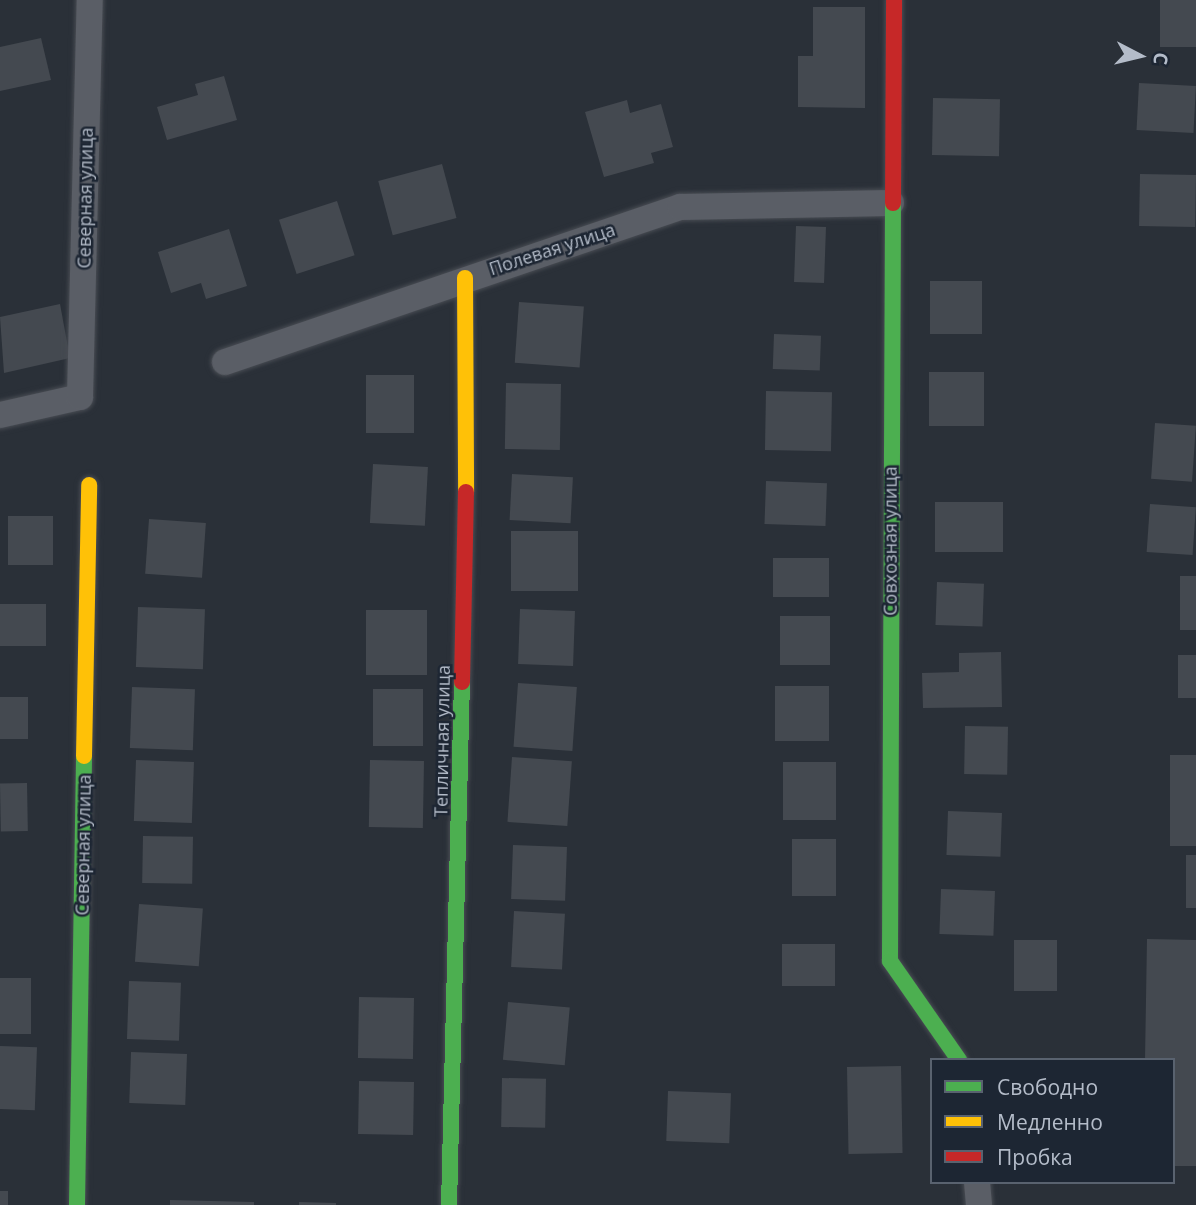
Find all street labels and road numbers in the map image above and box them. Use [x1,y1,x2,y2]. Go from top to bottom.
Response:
street label: Северная улица [73,127,97,269]
street label: Полевая улица [486,218,618,280]
street label: Совхозная улица [879,466,901,616]
street label: Тепличная улица [430,665,454,817]
street label: Северная улица [71,774,95,916]

